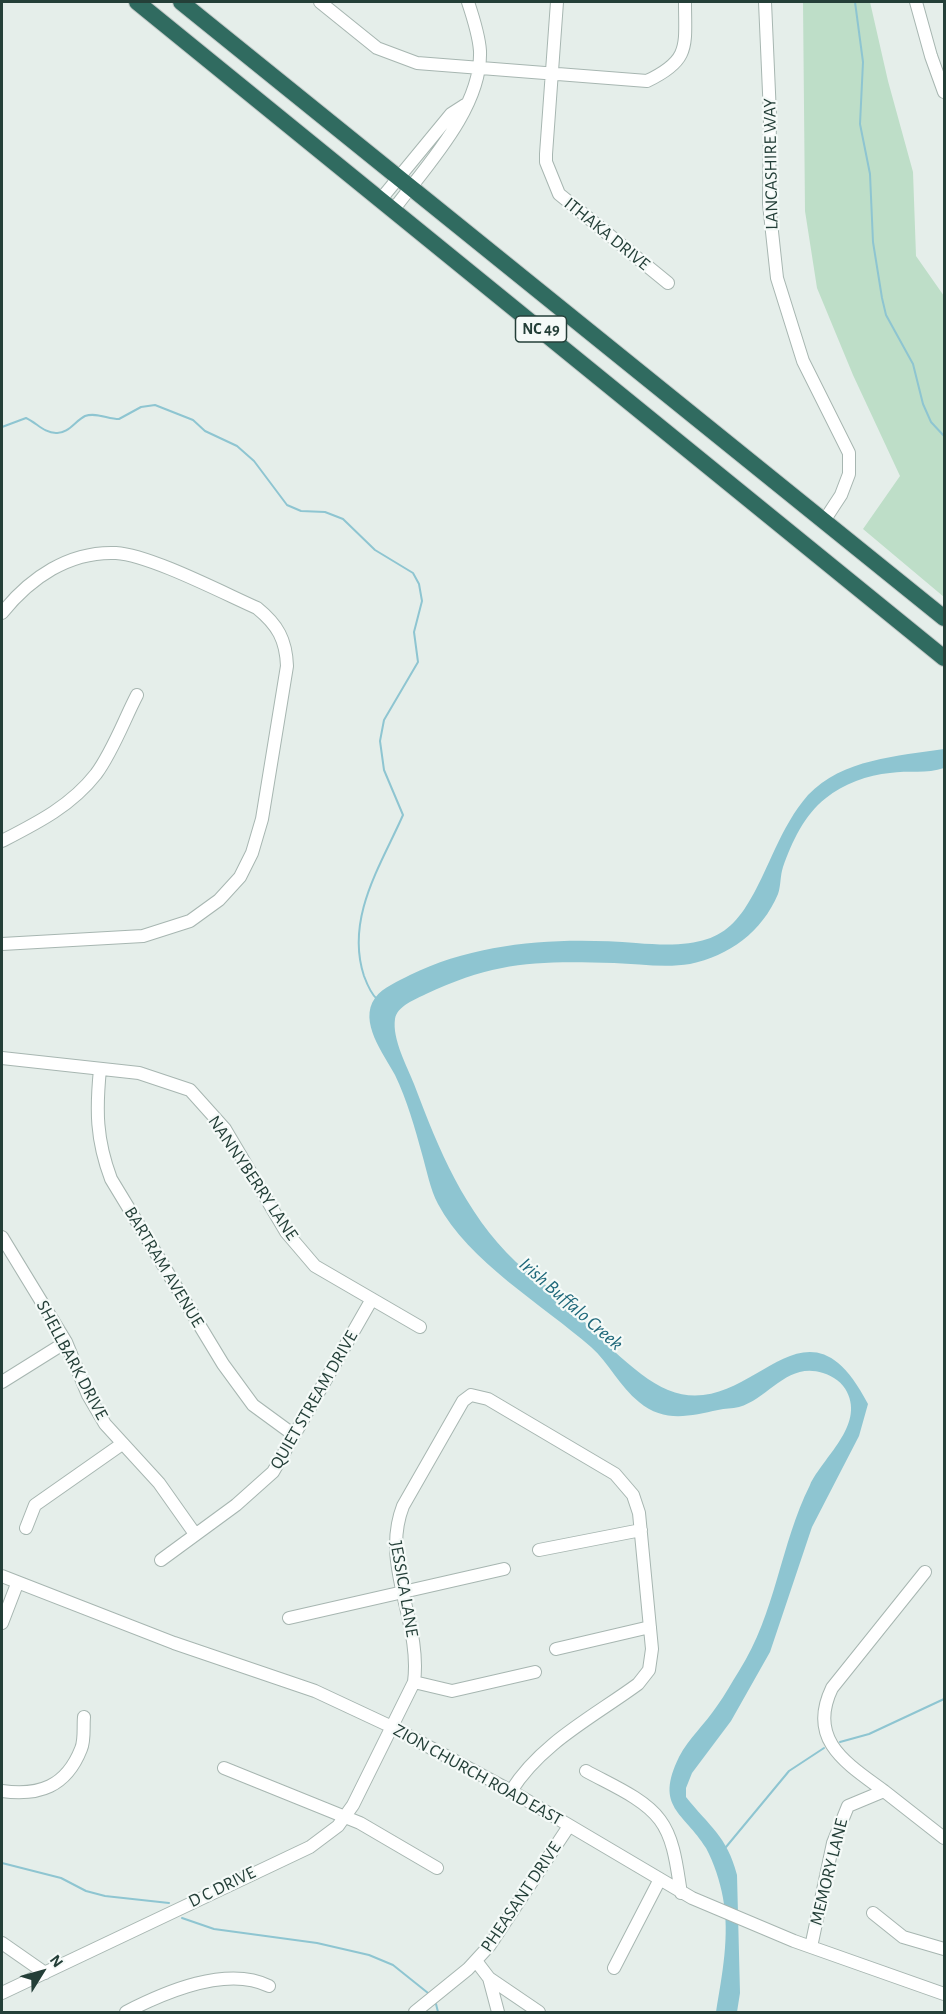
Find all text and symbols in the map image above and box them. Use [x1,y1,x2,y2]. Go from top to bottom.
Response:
street label: LANCASHIRE WAY [759,98,783,230]
street label: ITHAKA DRIVE [560,193,654,275]
road number: NC 49 [516,316,566,342]
street label: NANNYBERRY LANE [203,1111,303,1245]
street label: BARTRAM AVENUE [120,1203,208,1331]
water label: Irish Buffalo Creek [514,1252,628,1356]
street label: SHELLBARK DRIVE [31,1297,113,1423]
street label: QUIET STREAM DRIVE [266,1327,362,1473]
street label: JESSICA LANE [385,1539,423,1639]
street label: ZION CHURCH ROAD EAST [390,1719,566,1831]
street label: MEMORY LANE [805,1816,853,1928]
street label: PHEASANT DRIVE [476,1838,566,1956]
street label: D C DRIVE [185,1862,259,1912]
north arrow [12,1942,72,2002]
text: N [47,1952,66,1970]

